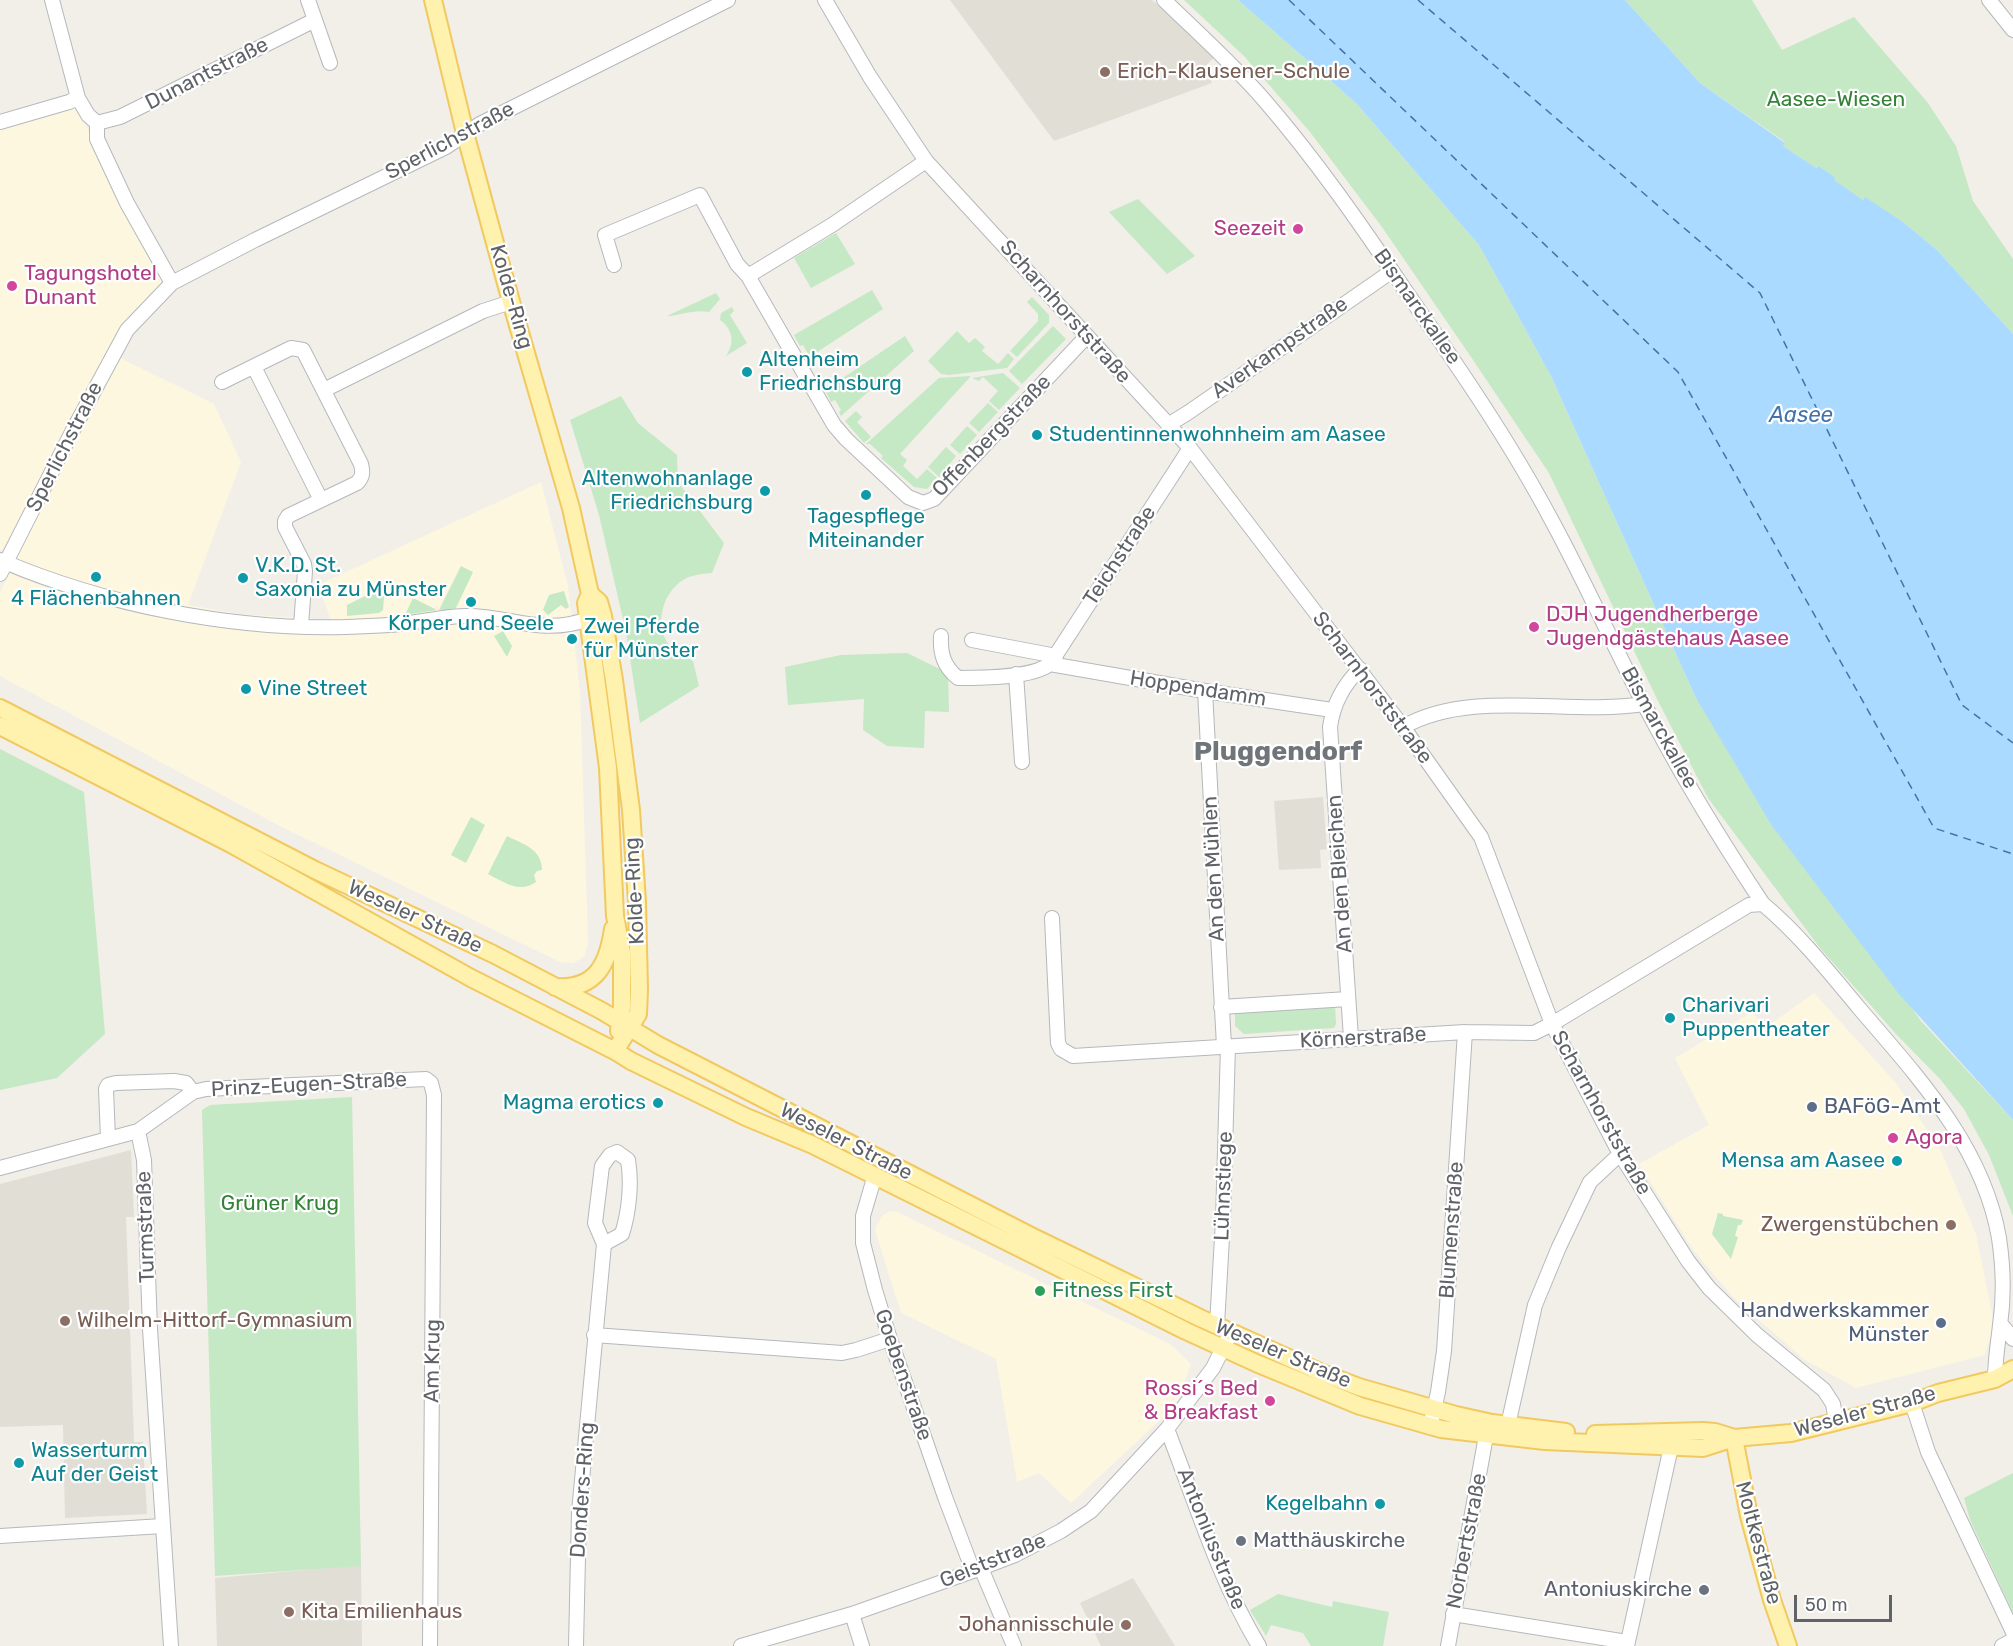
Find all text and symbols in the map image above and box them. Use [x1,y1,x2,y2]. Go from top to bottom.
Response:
street label: Dunantstraße [141,32,273,116]
place label: Erich-Klausener-Schule [1117,59,1350,85]
marker: Erich-Klausener-Schule [1098,65,1112,79]
park label: Aasee-Wiesen [1767,87,1905,113]
street label: Sperlichstraße [381,96,519,186]
place label: Seezeit [1214,216,1286,242]
marker: Seezeit [1291,222,1305,236]
street label: Scharnhorststraße [994,235,1136,389]
street label: Kolde-Ring [484,242,538,352]
street label: Bismarckallee [1368,244,1466,370]
place label: Tagungshotel Dunant [24,261,157,311]
marker: Tagungshotel Dunant [5,279,19,293]
street label: Averkampstraße [1207,292,1353,404]
place label: Altenheim Friedrichsburg [759,347,902,397]
marker: Altenheim Friedrichsburg [740,365,754,379]
street label: Offenbergstraße [927,370,1057,502]
street label: Sperlichstraße [21,378,109,516]
water label: Aasee [1769,403,1833,429]
place label: Studentinnenwohnheim am Aasee [1049,422,1386,448]
marker: Studentinnenwohnheim am Aasee [1030,428,1044,442]
place label: Altenwohnanlage Friedrichsburg [582,466,753,516]
marker: Altenwohnanlage Friedrichsburg [758,484,772,498]
marker: Tagespflege Miteinander [859,488,873,502]
street label: Teichstraße [1078,501,1162,611]
place label: Tagespflege Miteinander [807,504,925,554]
place label: V.K.D. St. Saxonia zu Münster [255,553,446,603]
marker: 4 Flächenbahnen [89,570,103,584]
marker: V.K.D. St. Saxonia zu Münster [236,571,250,585]
place label: 4 Flächenbahnen [11,586,181,612]
marker: Körper und Seele [464,595,478,609]
place label: DJH Jugendherberge Jugendgästehaus Aasee [1546,602,1789,652]
street label: Scharnhorststraße [1307,607,1437,769]
place label: Körper und Seele [388,611,554,637]
place label: Zwei Pferde für Münster [584,614,700,664]
marker: DJH Jugendherberge Jugendgästehaus Aasee [1527,620,1541,634]
marker: Zwei Pferde für Münster [565,632,579,646]
street label: Bismarckallee [1615,663,1703,793]
street label: Hoppendamm [1128,666,1268,712]
place label: Vine Street [258,676,367,702]
marker: Vine Street [239,682,253,696]
district label: Pluggendorf [1194,736,1362,768]
street label: An den Bleichen [1322,794,1358,954]
street label: An den Mühlen [1198,796,1230,942]
street label: Kolde-Ring [620,837,650,945]
street label: Weseler Straße [344,875,486,959]
place label: Charivari Puppentheater [1682,993,1830,1043]
marker: Charivari Puppentheater [1663,1011,1677,1025]
street label: Körnerstraße [1299,1022,1427,1054]
street label: Scharnhorststraße [1545,1026,1657,1200]
street label: Prinz-Eugen-Straße [210,1067,408,1103]
place label: Magma erotics [503,1090,646,1116]
place label: BAFöG-Amt [1824,1094,1941,1120]
marker: Magma erotics [651,1096,665,1110]
street label: Weseler Straße [776,1098,916,1186]
marker: BAFöG-Amt [1805,1100,1819,1114]
place label: Agora [1905,1125,1963,1151]
street label: Lühnstiege [1209,1131,1239,1241]
marker: Agora [1886,1131,1900,1145]
place label: Mensa am Aasee [1721,1148,1885,1174]
marker: Mensa am Aasee [1890,1154,1904,1168]
street label: Blumenstraße [1435,1161,1469,1299]
street label: Turmstraße [131,1170,161,1284]
park label: Grüner Krug [221,1191,339,1217]
place label: Zwergenstübchen [1761,1212,1939,1238]
marker: Zwergenstübchen [1944,1218,1958,1232]
place label: Fitness First [1052,1278,1173,1304]
marker: Fitness First [1033,1284,1047,1298]
place label: Handwerkskammer Münster [1740,1298,1929,1348]
street label: Goebenstraße [869,1306,937,1444]
place label: Wilhelm-Hittorf-Gymnasium [77,1308,352,1334]
marker: Wilhelm-Hittorf-Gymnasium [58,1314,72,1328]
street label: Weseler Straße [1211,1314,1355,1394]
marker: Handwerkskammer Münster [1934,1316,1948,1330]
street label: Am Krug [420,1319,446,1403]
place label: Rossi´s Bed & Breakfast [1144,1376,1258,1426]
street label: Weseler Straße [1792,1381,1938,1443]
marker: Rossi´s Bed & Breakfast [1263,1394,1277,1408]
street label: Donders-Ring [566,1421,600,1559]
place label: Wasserturm Auf der Geist [31,1438,158,1488]
marker: Wasserturm Auf der Geist [12,1456,26,1470]
street label: Antoniusstraße [1171,1465,1251,1613]
street label: Norbertstraße [1442,1471,1492,1611]
street label: Moltkestraße [1729,1479,1787,1607]
place label: Kegelbahn [1265,1491,1368,1517]
marker: Kegelbahn [1373,1497,1387,1511]
street label: Geiststraße [936,1528,1050,1594]
place label: Matthäuskirche [1253,1528,1405,1554]
marker: Matthäuskirche [1234,1534,1248,1548]
place label: Antoniuskirche [1544,1577,1692,1603]
marker: Antoniuskirche [1697,1583,1711,1597]
scale bar [1797,1583,1894,1621]
text: 50 m [1805,1594,1848,1616]
place label: Kita Emilienhaus [301,1599,463,1625]
marker: Kita Emilienhaus [282,1605,296,1619]
place label: Johannisschule [958,1612,1114,1638]
marker: Johannisschule [1119,1618,1133,1632]

